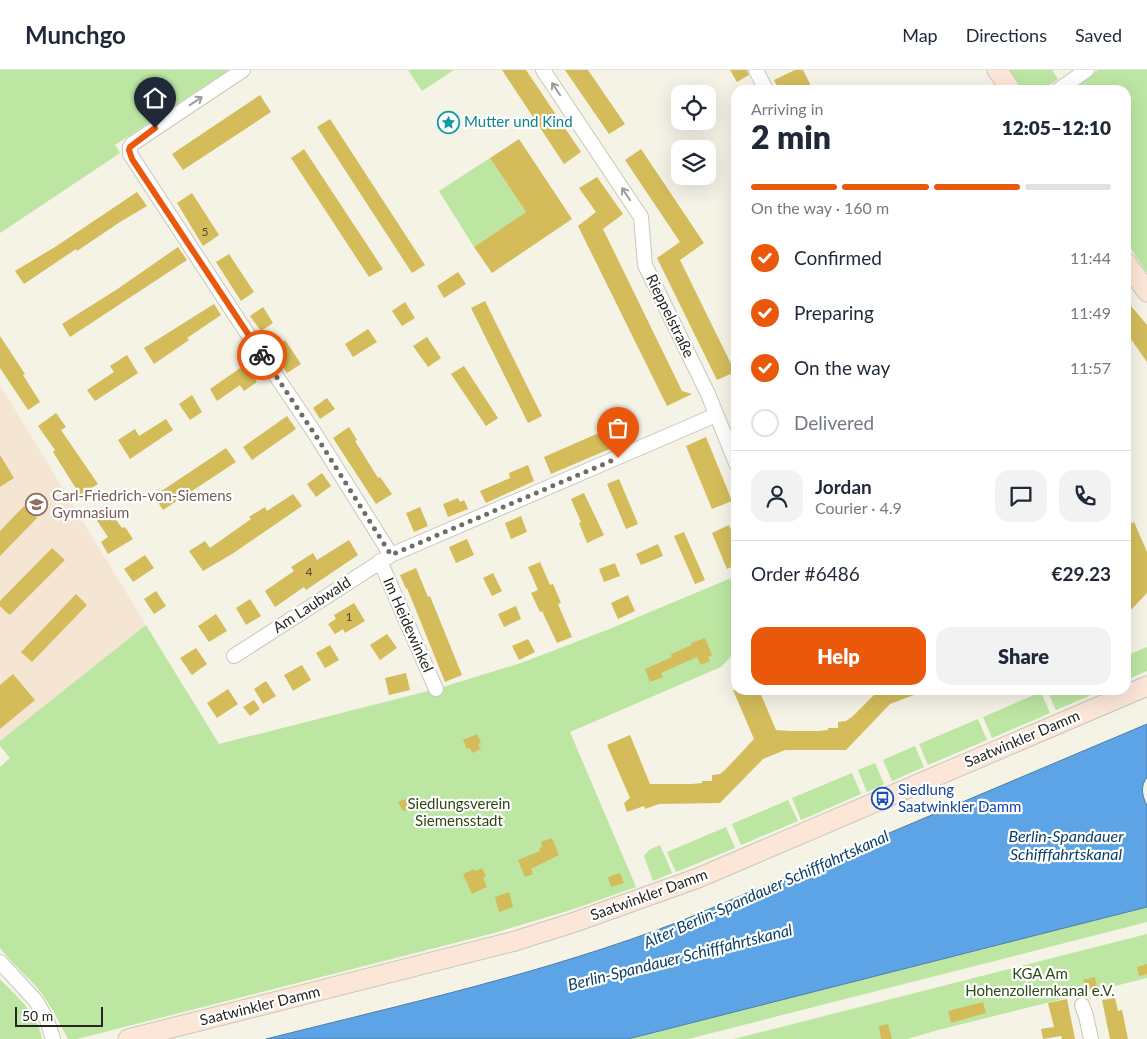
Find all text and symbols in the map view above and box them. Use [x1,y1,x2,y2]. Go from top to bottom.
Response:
text: Munchgo [25,20,126,49]
text: Map [902,24,938,46]
text: Directions [966,24,1047,46]
text: Saved [1075,24,1122,46]
pin [134,77,176,128]
one-way arrow [550,82,561,96]
icon: home [141,84,169,112]
map controls [671,85,716,185]
button: locate [671,85,716,130]
one-way arrow [188,96,202,106]
text: Arriving in [751,99,824,118]
place icon: Mutter und Kind [436,110,460,134]
place label: Mutter und Kind [464,112,573,130]
text: 12:05–12:10 [1002,116,1111,139]
text: 2 min [751,117,831,156]
button: layers [671,140,716,185]
one-way arrow [621,188,631,202]
text: On the way · 160 m [751,198,889,217]
house number: 5 [202,224,209,239]
icon: check [751,244,779,272]
text: Confirmed [794,246,882,269]
text: 11:44 [1070,248,1111,267]
street label: Rieppelstraße [643,271,699,360]
icon: check [751,299,779,327]
text: Preparing [794,301,874,324]
text: 11:49 [1070,303,1111,322]
courier [237,330,287,380]
icon: bike [248,341,276,369]
icon: check [751,354,779,382]
text: On the way [794,356,890,379]
text: 11:57 [1070,358,1111,377]
pin [597,407,639,458]
text: Delivered [794,411,874,434]
icon: bag [604,414,632,442]
button: person [751,470,803,522]
button: chat [995,470,1047,522]
button: phone [1059,470,1111,522]
text: Jordan [815,475,872,498]
place label: Carl-Friedrich-von-Siemens Gymnasium [52,486,232,521]
school or university icon: Carl-Friedrich-von-Siemens Gymnasium [24,493,48,517]
text: Courier · 4.9 [815,498,902,517]
text: Order #6486 [751,562,860,585]
text: €29.23 [1051,562,1111,585]
house number: 4 [306,564,313,579]
street label: Am Laubwald [269,572,354,636]
street label: Im Heidewinkel [380,574,438,675]
house number: 1 [346,609,353,624]
button: Help [751,627,926,685]
button: Share [936,627,1111,685]
street label: Saatwinkler Damm [961,706,1082,770]
place label: Siedlung Saatwinkler Damm [898,780,1021,815]
bus stop icon: Siedlung Saatwinkler Damm [870,787,894,811]
park label: Siedlungsverein Siemensstadt [408,794,510,829]
water label: Alter Berlin-Spandauer Schifffahrtskanal [639,826,892,952]
water label: Berlin-Spandauer Schifffahrtskanal [1008,826,1124,863]
street label: Saatwinkler Damm [588,865,710,924]
water label: Berlin-Spandauer Schifffahrtskanal [566,919,794,994]
park label: KGA Am Hohenzollernkanal e.V. [965,964,1115,999]
street label: Saatwinkler Damm [198,981,322,1029]
scale bar [15,1004,102,1027]
text: 50 m [22,1007,53,1024]

